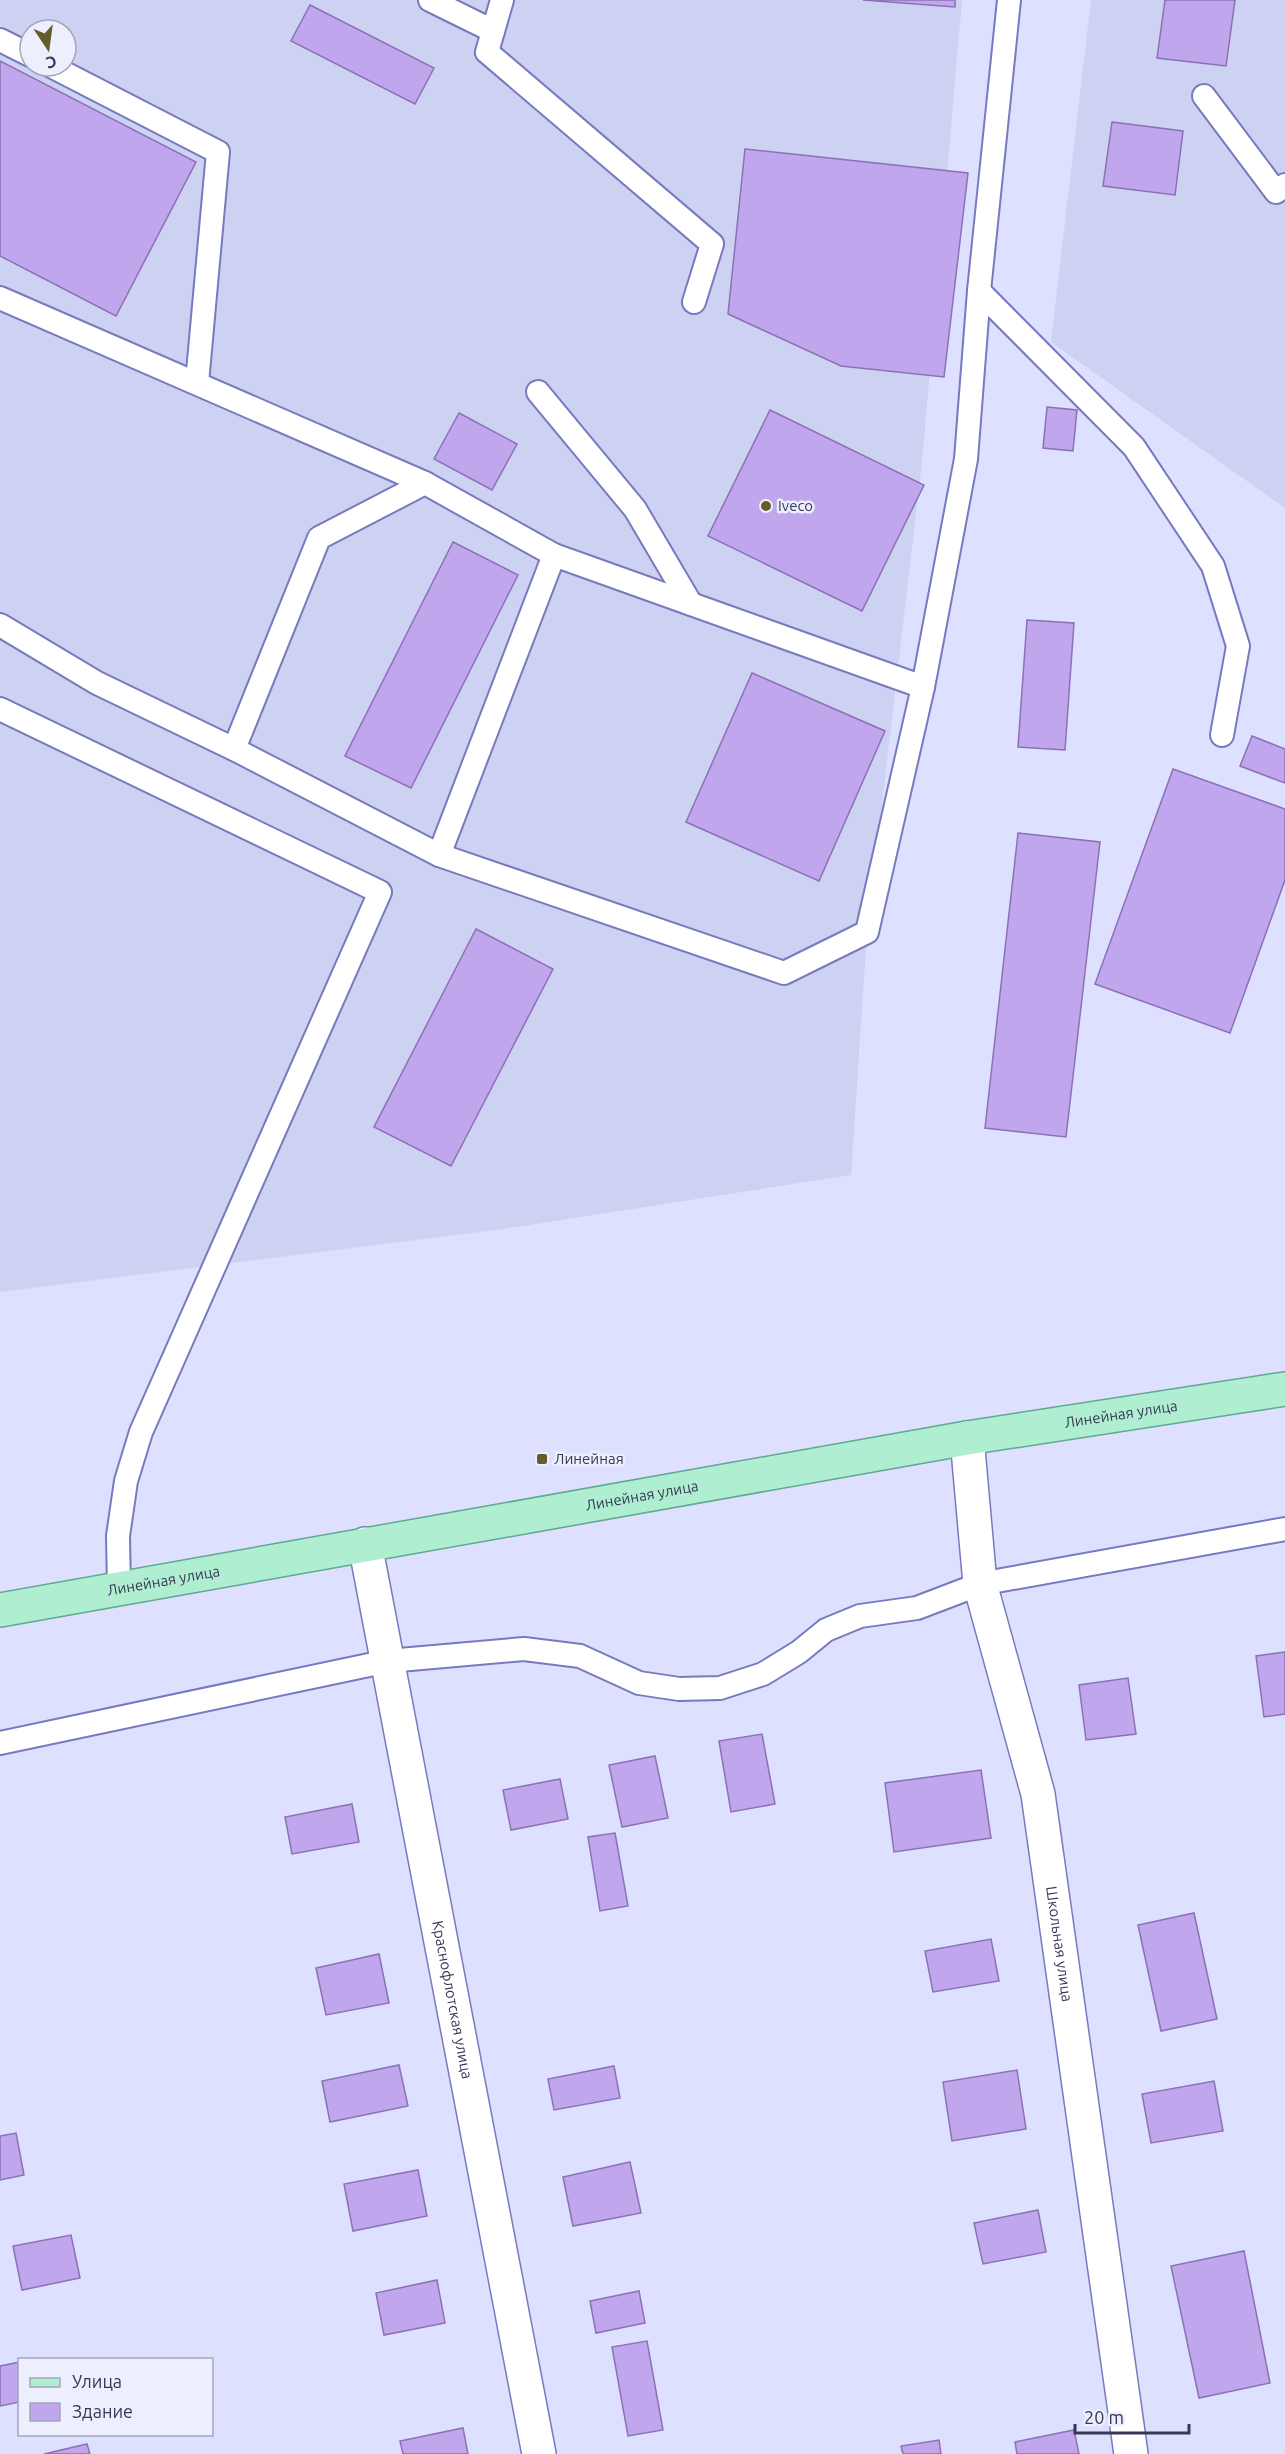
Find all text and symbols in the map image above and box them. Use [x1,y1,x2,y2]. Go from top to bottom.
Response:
north arrow [18,18,78,78]
text: С [44,53,58,73]
place label: Iveco [778,497,813,514]
marker: Iveco [759,499,773,513]
street label: Линейная улица [1063,1397,1179,1431]
place label: Линейная [554,1450,624,1467]
marker: Линейная [535,1452,549,1466]
street label: Линейная улица [584,1477,700,1514]
street label: Линейная улица [106,1562,221,1599]
street label: Школьная улица [1043,1885,1076,2003]
street label: Краснофлотская улица [429,1919,476,2080]
legend [18,2358,213,2436]
text: Улица [72,2371,122,2391]
scale bar [1075,2397,1189,2435]
text: Здание [72,2401,133,2421]
text: 20 m [1084,2407,1124,2427]

